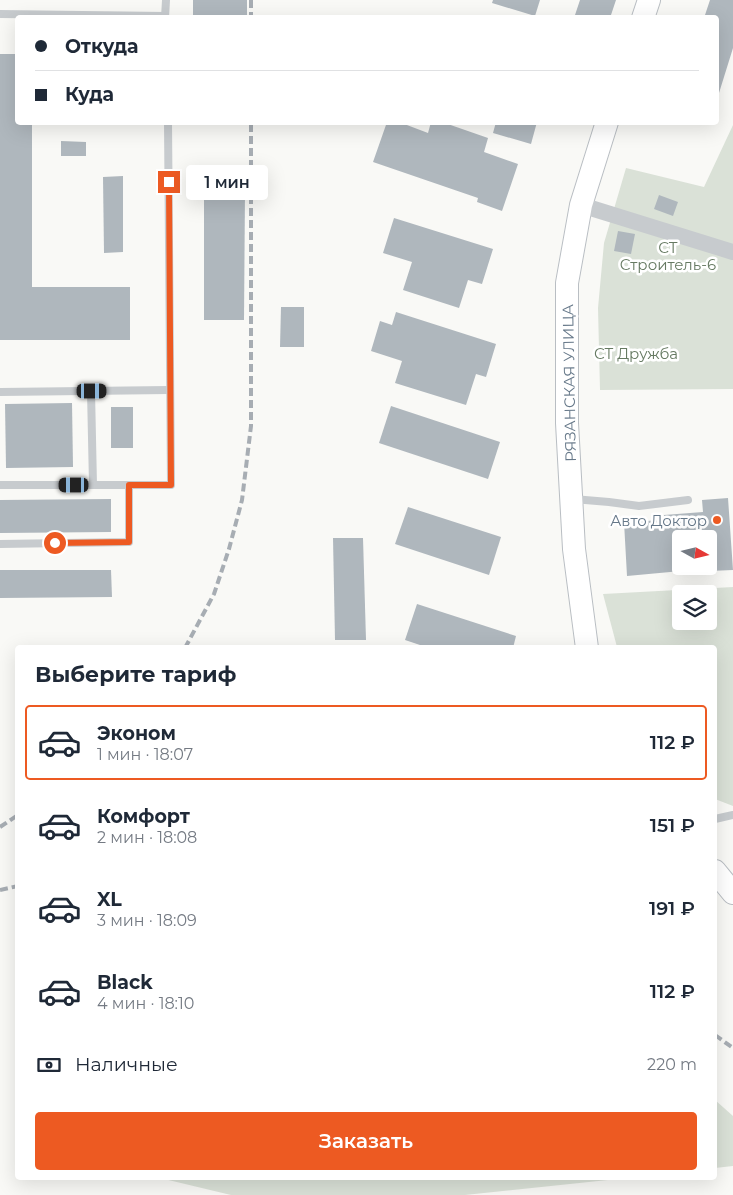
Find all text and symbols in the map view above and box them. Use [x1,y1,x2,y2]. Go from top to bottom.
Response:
text: Откуда [65,35,139,58]
text: Куда [65,83,114,106]
callout: 1 мин [186,164,269,200]
route end [158,171,180,193]
text: 1 мин [204,173,250,192]
park label: СТ Строитель-6 [620,238,716,274]
street label: РЯЗАНСКАЯ УЛИЦА [558,304,580,462]
park label: СТ Дружба [594,344,678,363]
car [77,384,107,399]
car [59,478,89,493]
place label: Авто Доктор [610,511,707,530]
marker: Авто Доктор [711,514,723,526]
north arrow [672,530,718,575]
map controls [672,530,717,630]
route start [44,532,66,554]
button: layers [672,585,717,630]
text: Выберите тариф [35,661,236,688]
icon: car [37,720,82,765]
text: Эконом [97,722,176,745]
text: 112 ₽ [650,731,695,754]
text: 1 мин · 18:07 [97,745,193,764]
icon: car [37,803,82,848]
text: Комфорт [97,805,190,828]
text: 151 ₽ [650,814,695,837]
text: 2 мин · 18:08 [97,828,197,847]
icon: car [37,886,82,931]
text: XL [97,888,122,911]
text: 191 ₽ [649,897,695,920]
text: 3 мин · 18:09 [97,911,197,930]
icon: car [37,969,82,1014]
text: Black [97,971,153,994]
text: 112 ₽ [650,980,695,1003]
text: 4 мин · 18:10 [97,994,194,1013]
icon: cash [35,1051,63,1079]
text: Наличные [75,1053,178,1076]
text: 220 m [647,1055,697,1074]
button: Заказать [35,1112,697,1170]

